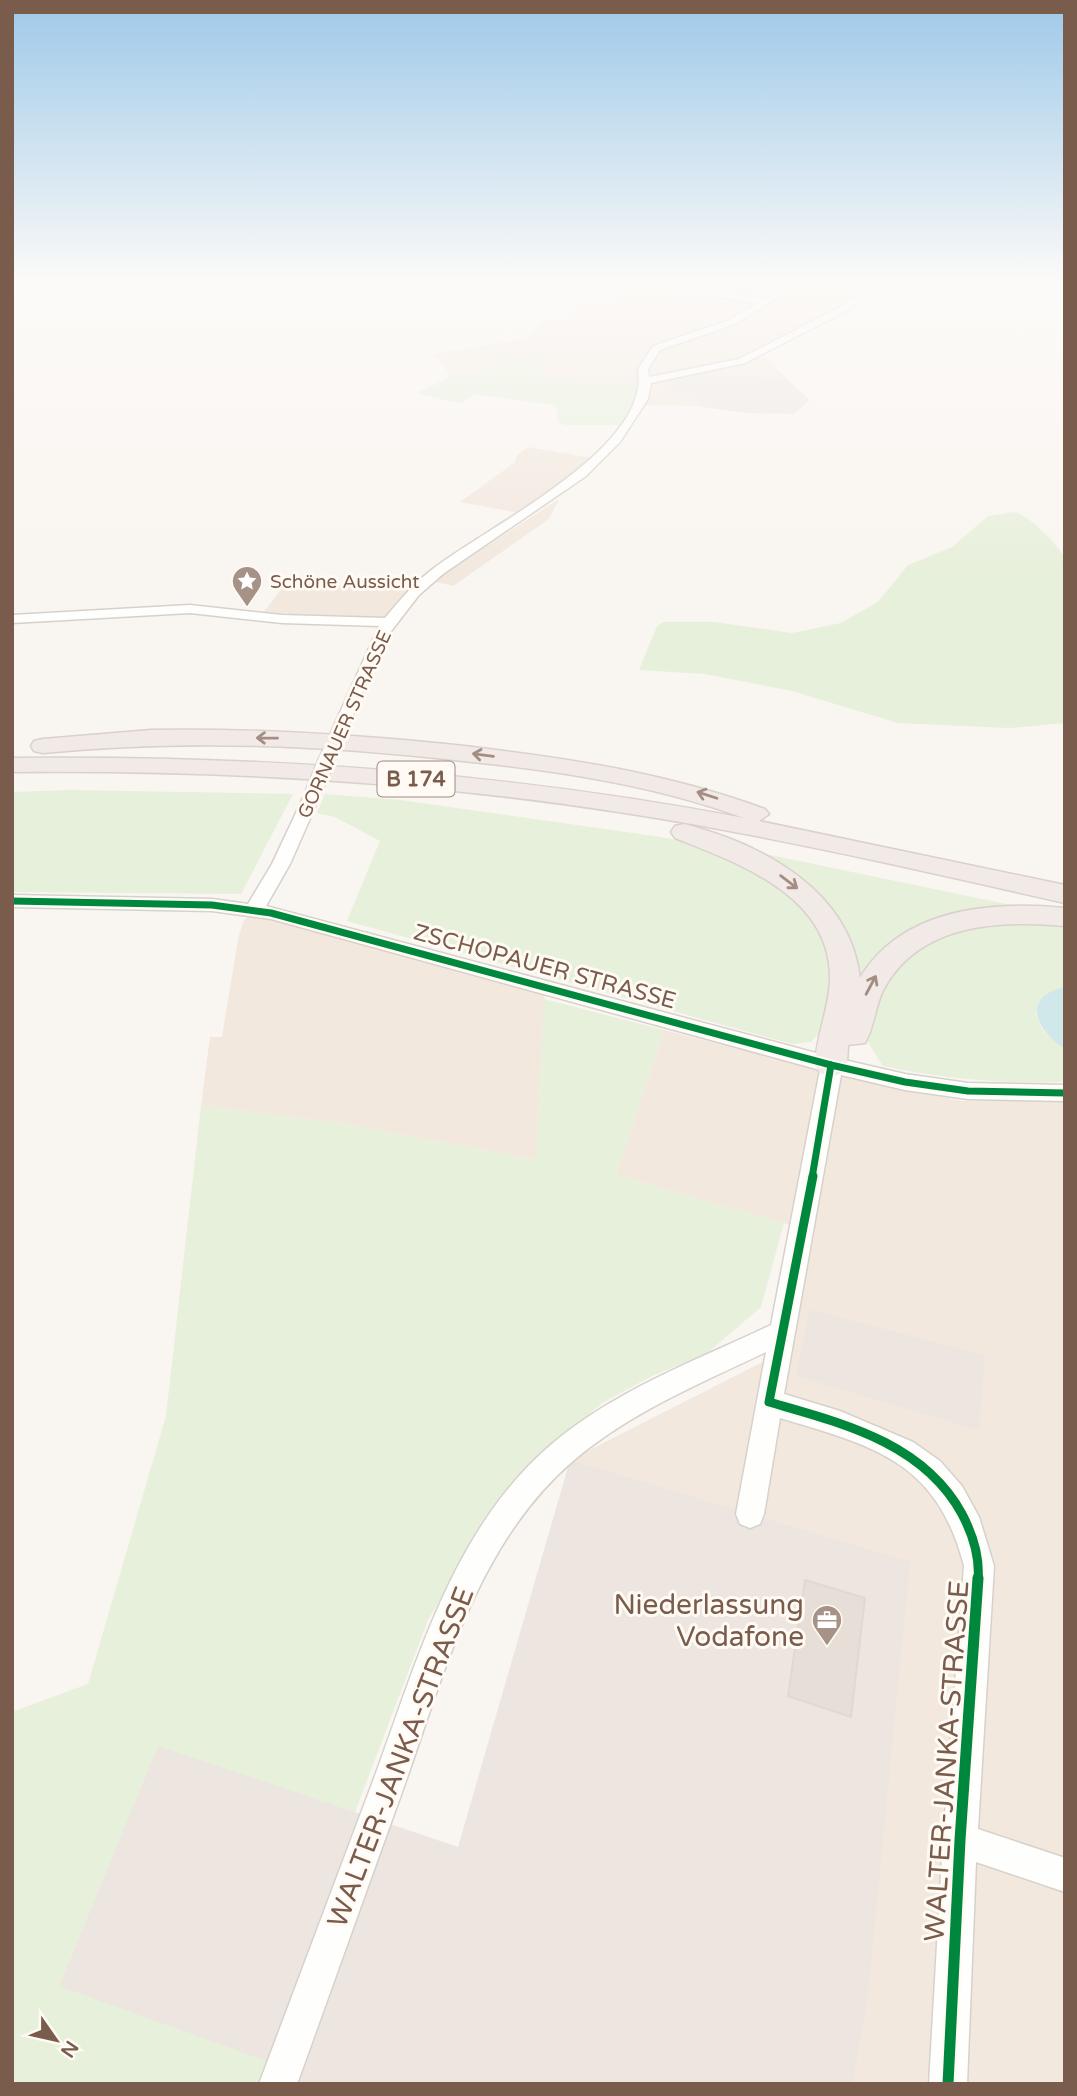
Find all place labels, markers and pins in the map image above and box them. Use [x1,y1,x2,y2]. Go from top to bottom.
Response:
place icon: Schöne Aussicht [230,564,264,608]
place label: Schöne Aussicht [270,571,419,593]
place label: Niederlassung Vodafone [613,1588,804,1654]
office icon: Niederlassung Vodafone [810,1603,844,1647]

